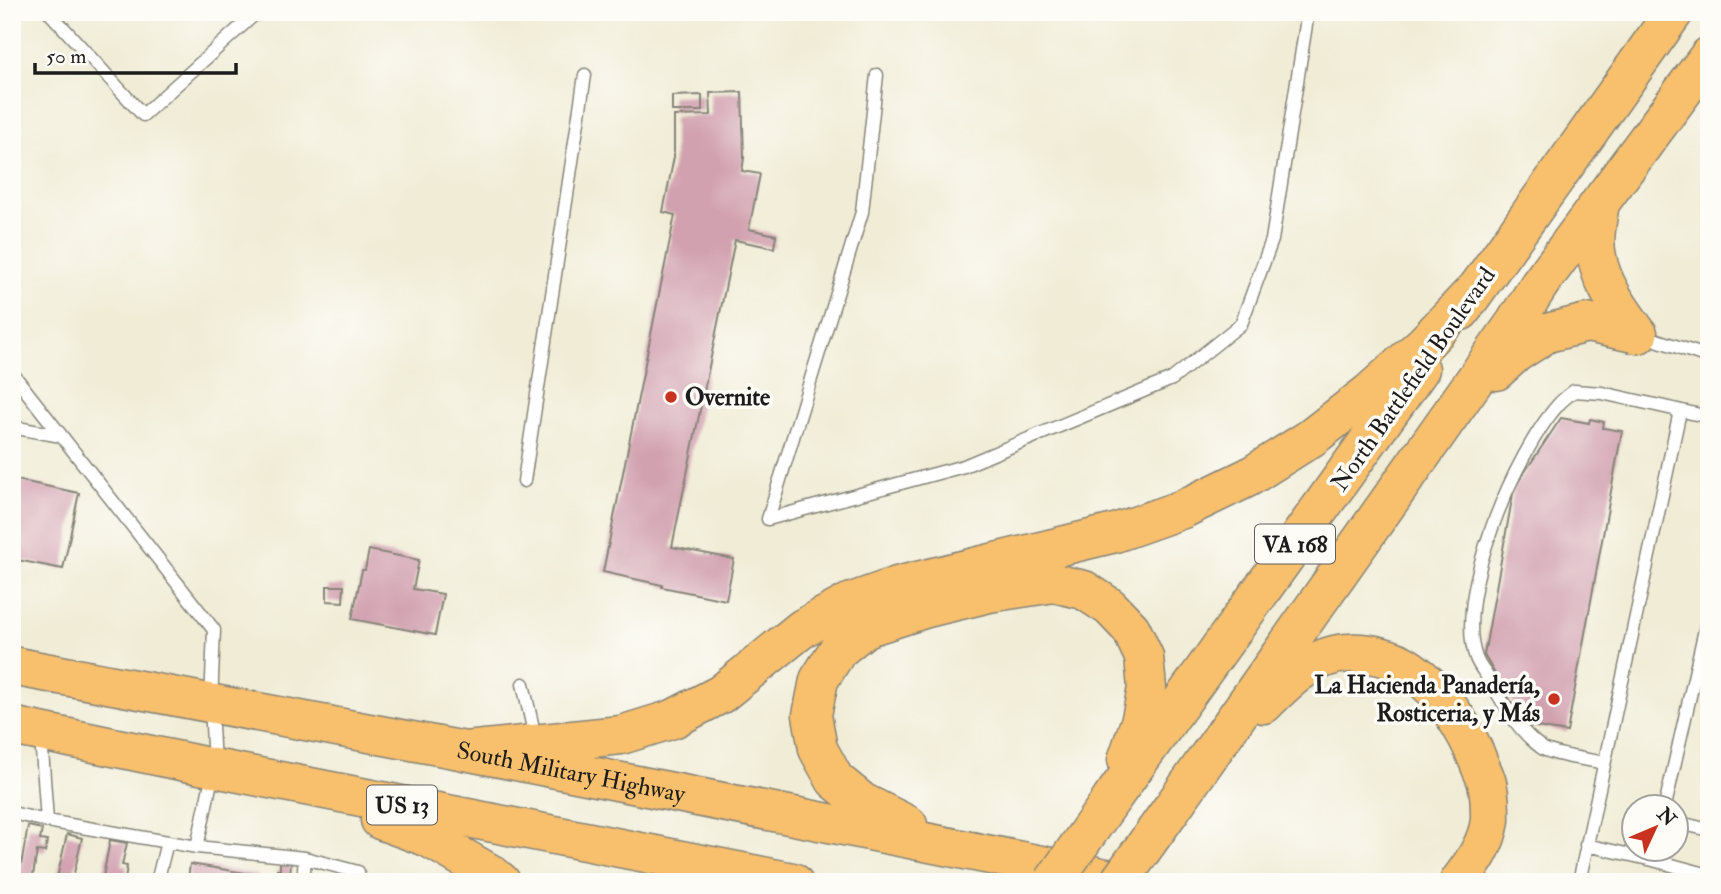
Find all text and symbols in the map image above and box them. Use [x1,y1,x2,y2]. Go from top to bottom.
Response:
scale bar [35,32,236,76]
text: 50 m [46,43,87,70]
street label: North Battlefield Boulevard [1324,261,1503,497]
place label: Overnite [685,382,770,413]
marker: Overnite [663,389,679,405]
road number: VA 168 [1255,524,1335,564]
place label: La Hacienda Panadería, Rosticeria, y Más [1314,670,1540,729]
marker: La Hacienda Panadería, Rosticeria, y Más [1546,691,1562,707]
street label: South Military Highway [454,735,688,810]
road number: US 13 [367,786,437,824]
north arrow [1620,792,1690,862]
text: N [1651,802,1682,832]

